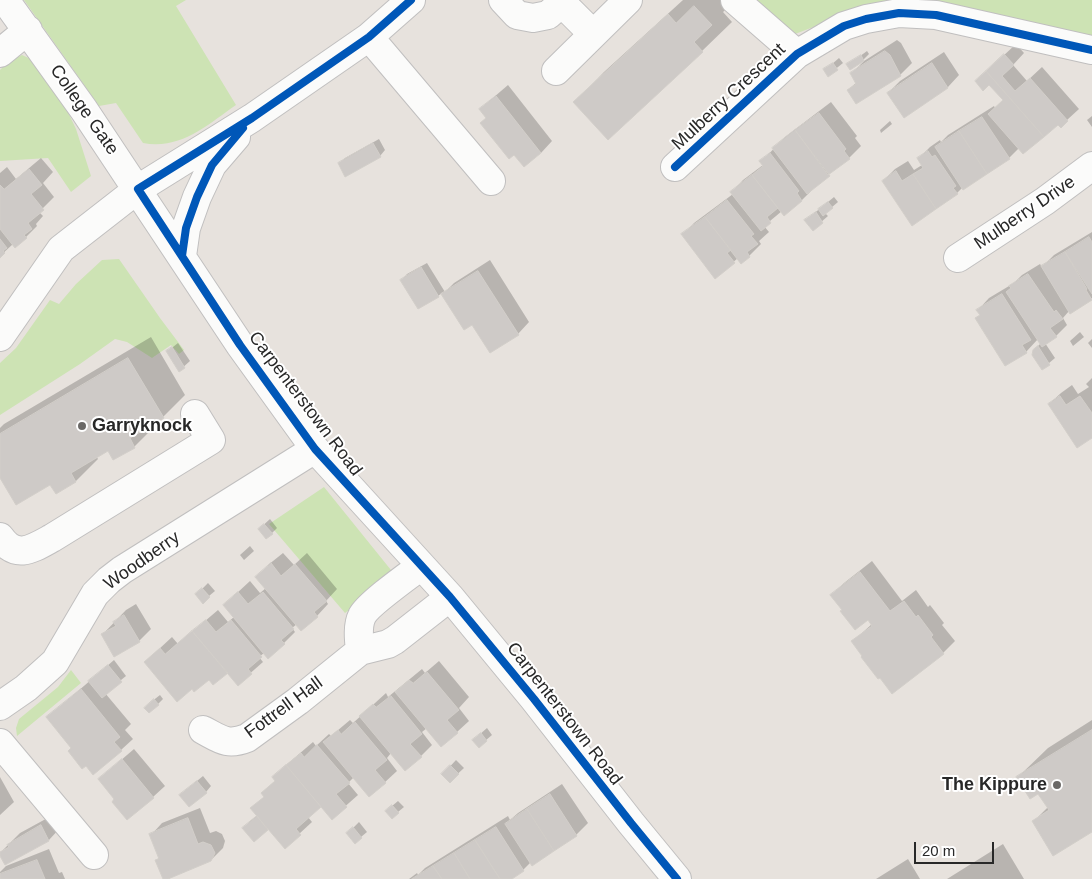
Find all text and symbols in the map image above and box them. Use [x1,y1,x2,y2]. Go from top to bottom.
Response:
street label: Mulberry Crescent [668,39,790,155]
street label: College Gate [45,61,123,159]
street label: Mulberry Drive [970,171,1080,255]
street label: Carpenterstown Road [244,328,366,480]
place label: Garryknock [92,415,192,437]
marker: Garryknock [76,420,88,432]
street label: Woodberry [100,527,184,595]
street label: Carpenterstown Road [502,638,626,790]
street label: Fottrell Hall [241,673,327,743]
place label: The Kippure [942,774,1047,796]
marker: The Kippure [1051,779,1063,791]
scale bar [917,832,997,864]
text: 20 m [922,842,955,859]

